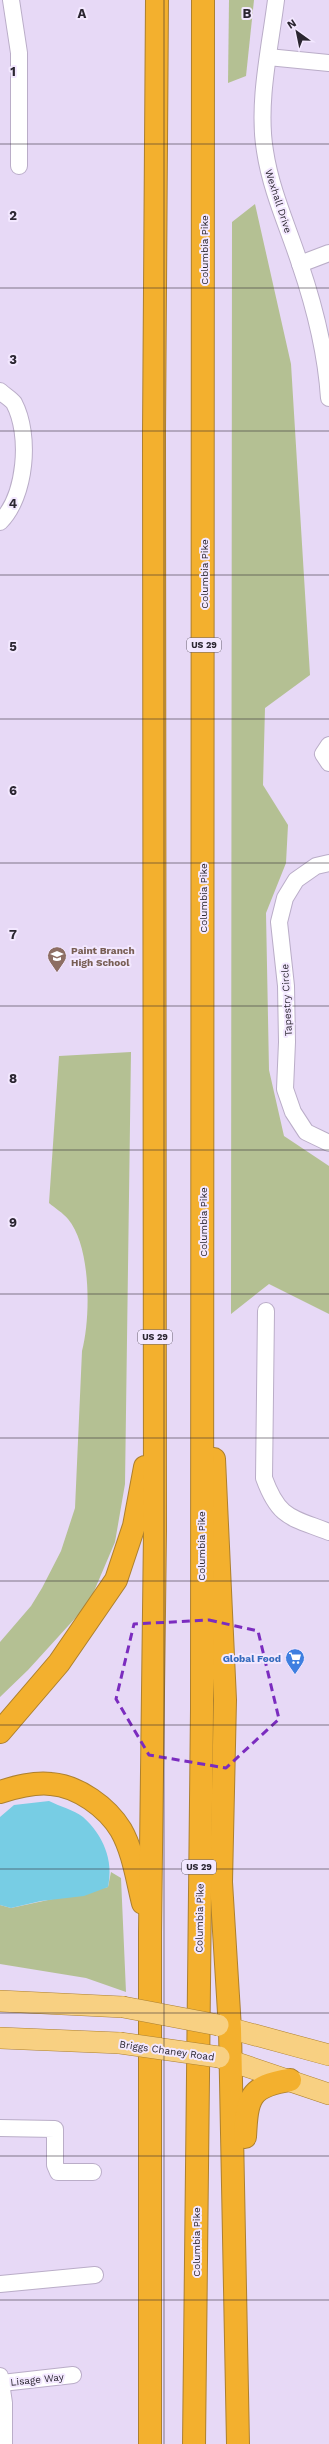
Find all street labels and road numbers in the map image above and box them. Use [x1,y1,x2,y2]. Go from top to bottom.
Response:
street label: Wexhall Drive [263,168,294,234]
street label: Columbia Pike [199,215,210,285]
street label: Columbia Pike [199,539,210,609]
road number: US 29 [187,638,221,652]
street label: Columbia Pike [198,863,209,933]
street label: Tapestry Circle [279,963,294,1036]
street label: Columbia Pike [198,1187,209,1257]
road number: US 29 [138,1330,172,1344]
street label: Columbia Pike [196,1511,207,1581]
road number: US 29 [182,1860,216,1874]
street label: Columbia Pike [193,1883,206,1953]
street label: Briggs Chaney Road [119,2038,215,2063]
street label: Columbia Pike [191,2207,202,2277]
street label: Lisage Way [10,2371,65,2388]

